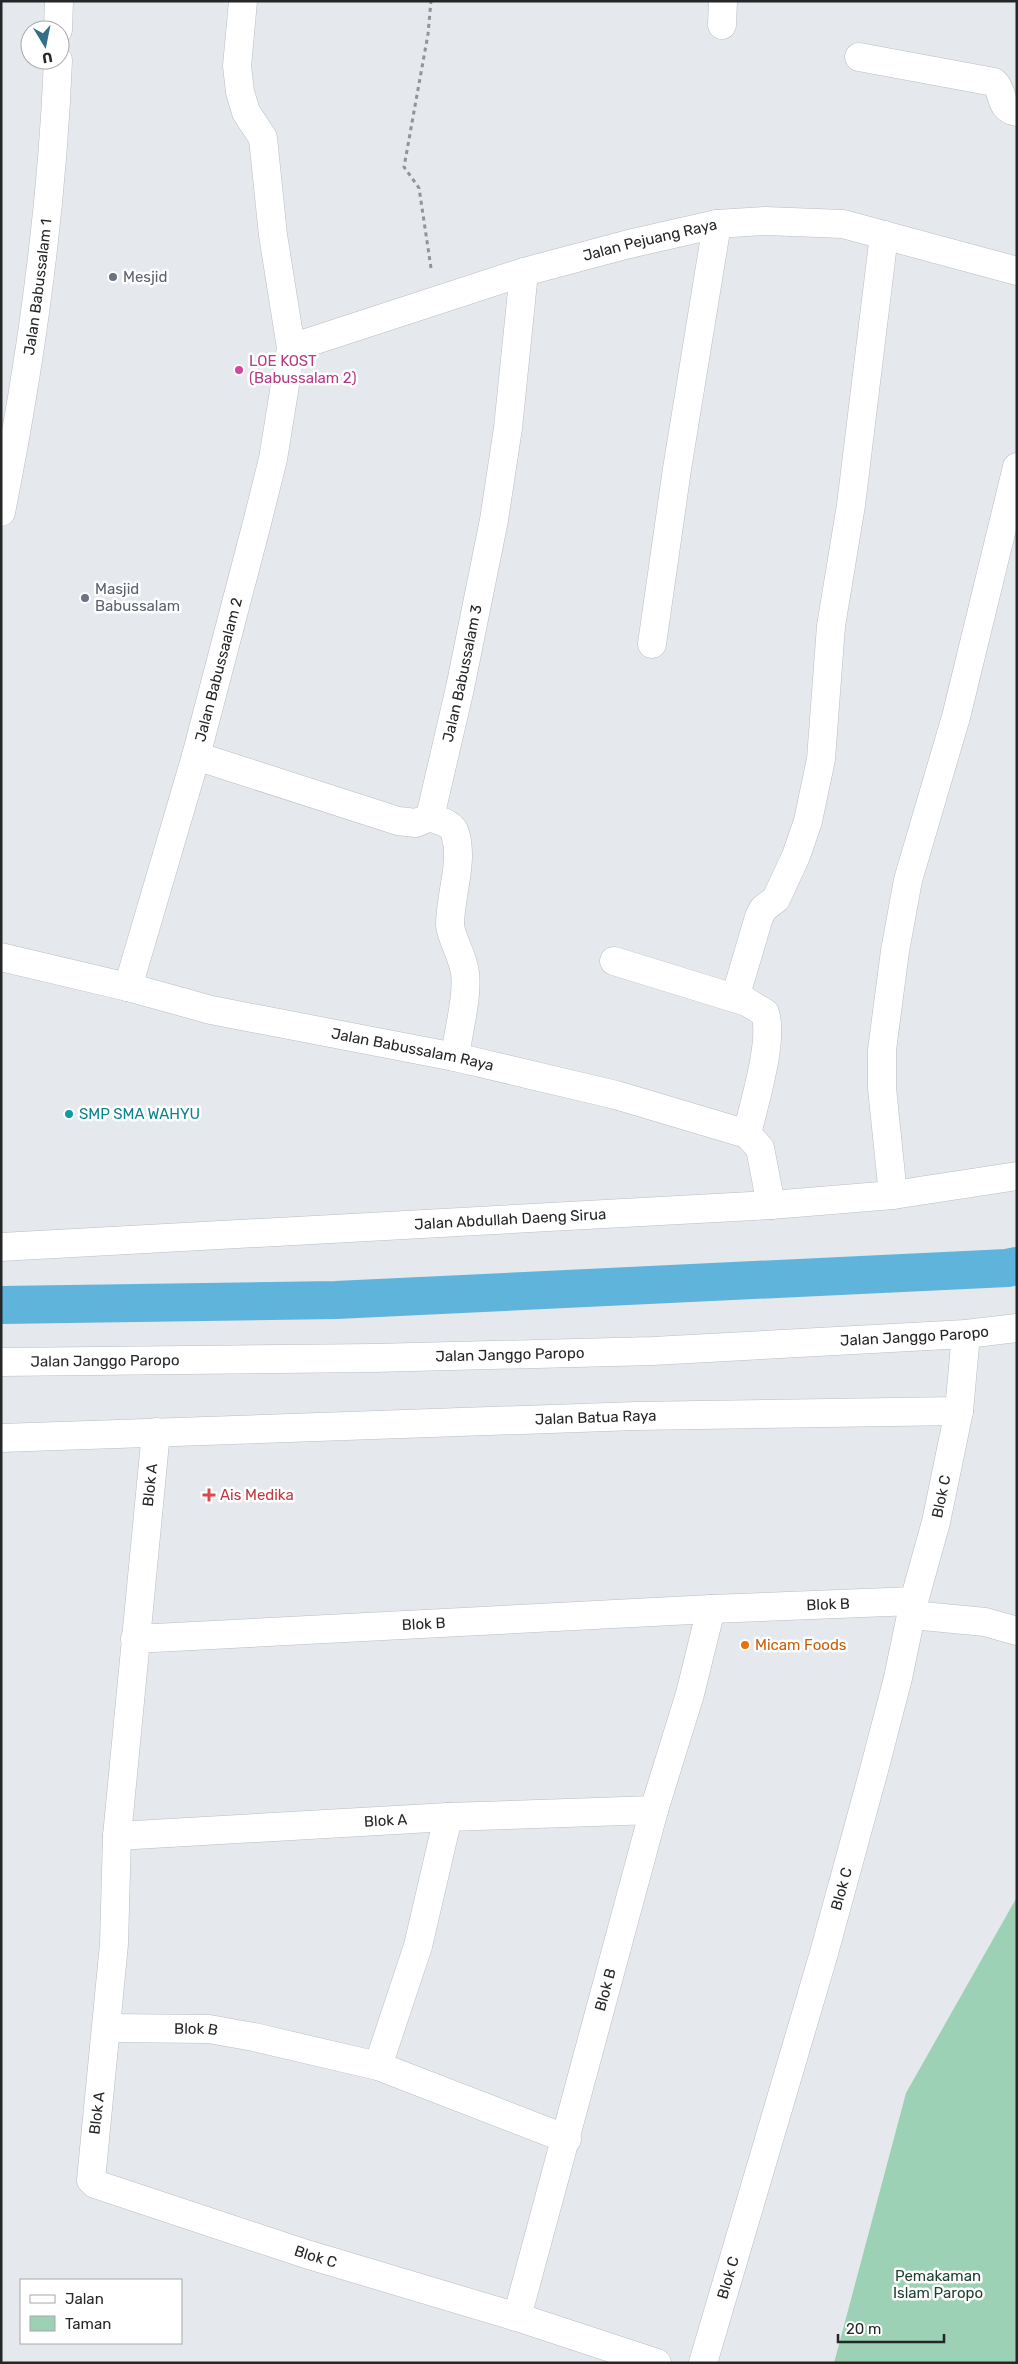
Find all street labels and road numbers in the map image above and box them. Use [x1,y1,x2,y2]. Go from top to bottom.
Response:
street label: Jalan Pejuang Raya [581,215,719,265]
street label: Jalan Babussalam 1 [20,218,55,357]
street label: Jalan Babussaalam 2 [191,595,246,744]
street label: Jalan Babussalam 3 [439,603,486,744]
street label: Jalan Babussalam Raya [330,1024,496,1075]
street label: Jalan Abdullah Daeng Sirua [414,1205,607,1233]
street label: Jalan Janggo Paropo [840,1322,990,1350]
street label: Jalan Janggo Paropo [435,1344,585,1365]
street label: Jalan Janggo Paropo [30,1351,180,1371]
street label: Jalan Batua Raya [534,1407,657,1429]
street label: Blok A [139,1463,161,1507]
street label: Blok C [928,1473,955,1520]
street label: Blok B [806,1595,850,1614]
street label: Blok B [401,1614,446,1634]
street label: Blok A [363,1810,408,1831]
street label: Blok C [827,1865,856,1912]
street label: Blok B [591,1966,620,2013]
street label: Blok B [174,2020,219,2039]
street label: Blok A [85,2090,109,2136]
street label: Blok C [292,2242,339,2272]
street label: Blok C [713,2254,743,2301]

